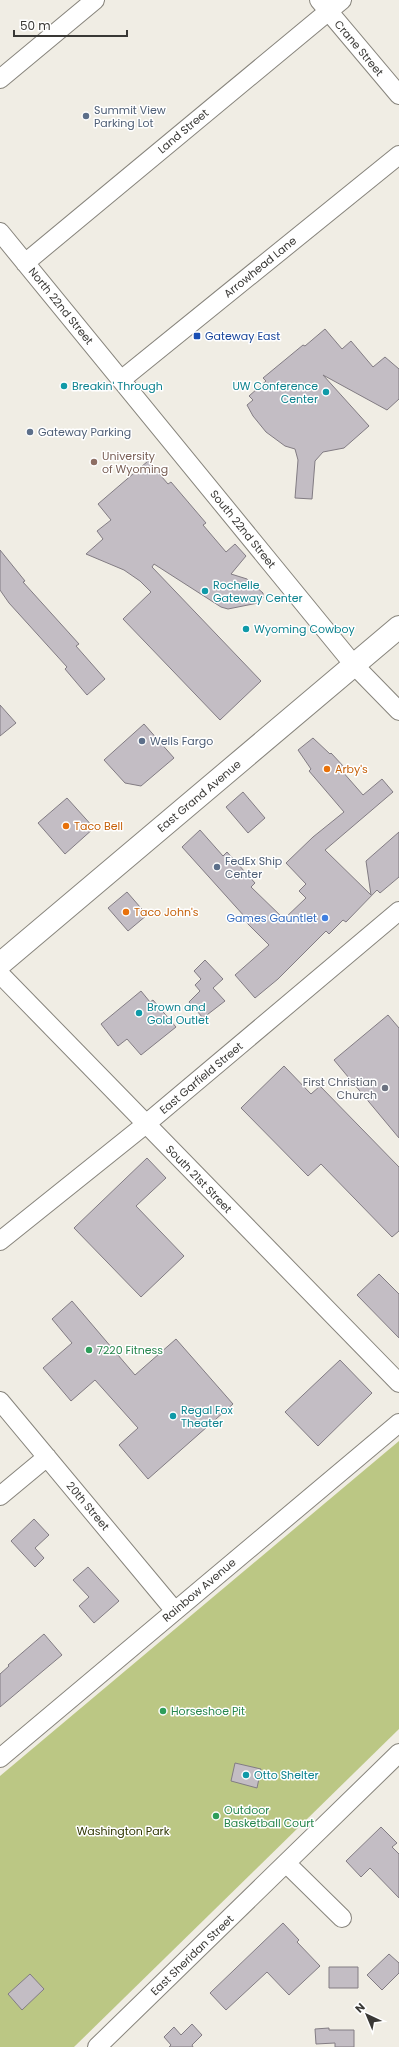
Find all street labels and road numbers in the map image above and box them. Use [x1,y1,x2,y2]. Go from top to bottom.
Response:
street label: Crane Street [331,16,387,80]
street label: Land Street [154,105,212,157]
street label: Arrowhead Lane [220,233,300,301]
street label: North 22nd Street [25,264,97,348]
street label: South 22nd Street [206,486,280,572]
street label: East Grand Avenue [154,756,244,836]
street label: East Garfield Street [156,1038,246,1118]
street label: South 21st Street [162,1141,236,1217]
street label: 20th Street [63,1478,113,1534]
street label: Rainbow Avenue [159,1554,239,1626]
street label: East Sheridan Street [147,1911,237,1999]

